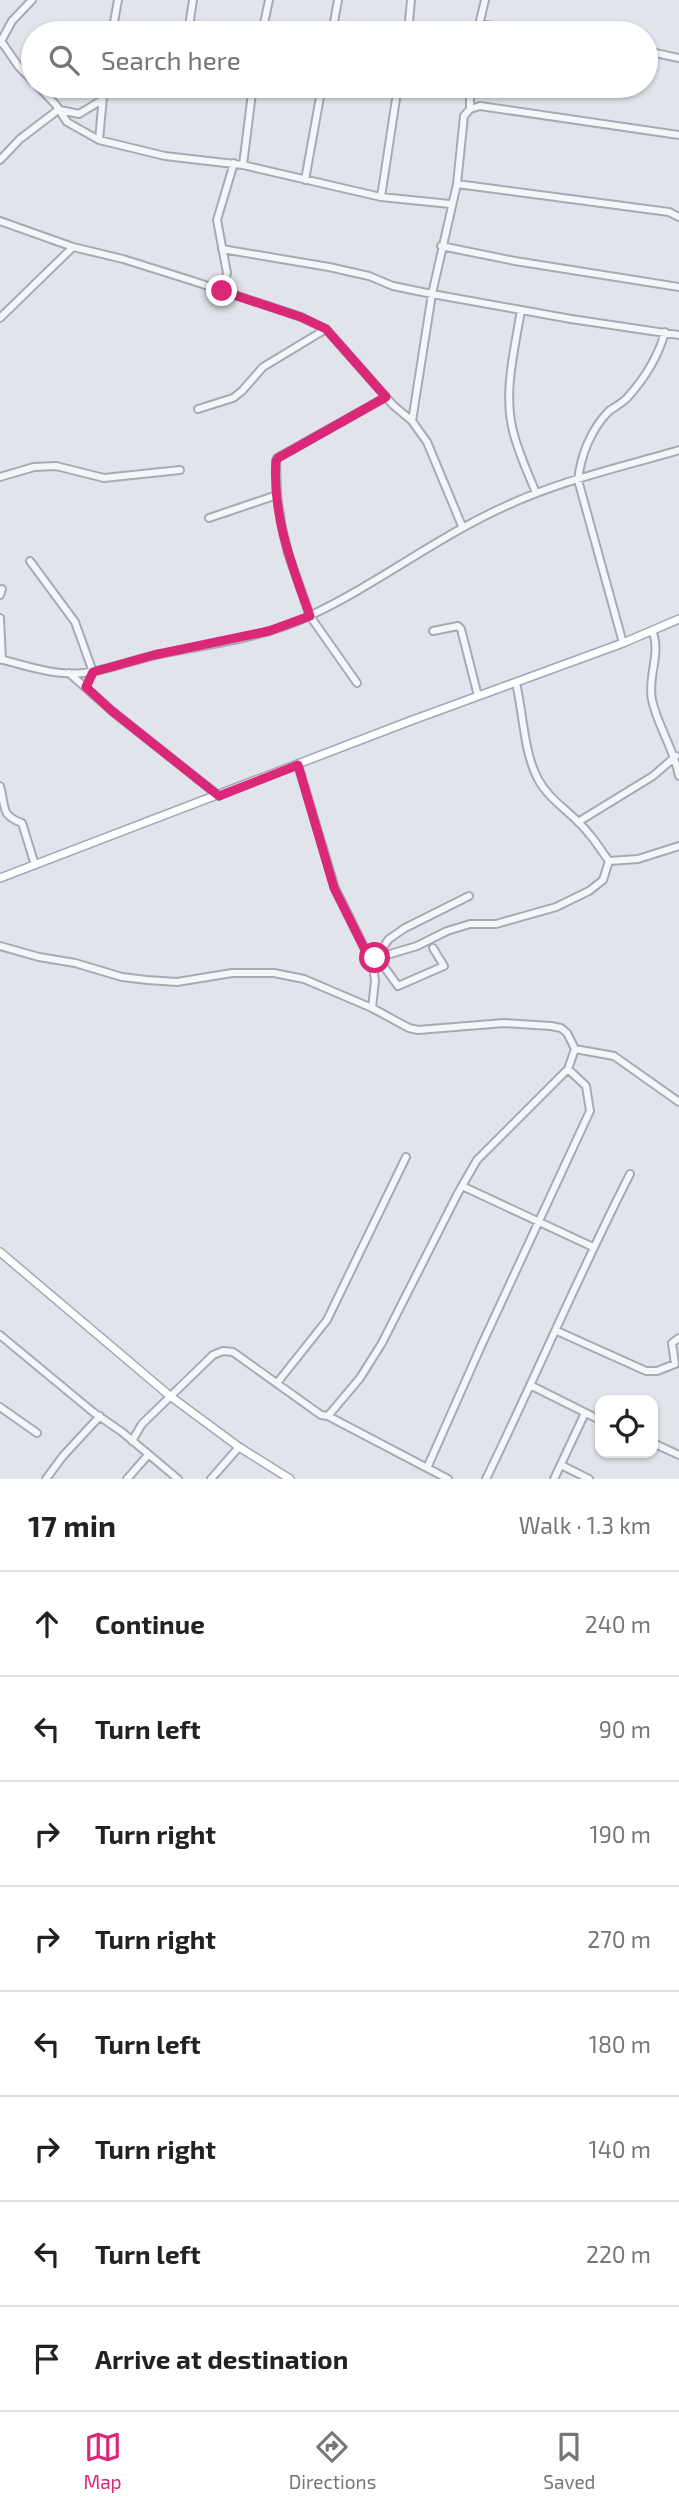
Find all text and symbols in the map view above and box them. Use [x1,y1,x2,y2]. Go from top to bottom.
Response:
search box [21,21,658,98]
icon: search [45,41,83,79]
text: Search here [101,44,241,75]
route end [206,275,237,306]
route start [359,942,390,973]
map controls [595,1395,658,1458]
button: locate [595,1395,658,1458]
text: 17 min [28,1507,116,1543]
text: Walk · 1.3 km [519,1511,651,1539]
icon: ahead [28,1605,66,1643]
text: Continue [95,1608,205,1639]
text: 240 m [585,1610,651,1638]
icon: left [28,1710,66,1748]
text: Turn left [95,1713,201,1744]
text: 90 m [599,1715,651,1743]
icon: right [28,1815,66,1853]
text: Turn right [95,1818,216,1849]
text: 190 m [590,1820,651,1848]
icon: right [28,1920,66,1958]
text: Turn right [95,1923,216,1954]
text: 270 m [587,1925,651,1953]
icon: left [28,2025,66,2063]
text: Turn left [95,2028,201,2059]
text: 180 m [589,2030,651,2058]
icon: right [28,2130,66,2168]
text: Turn right [95,2133,216,2164]
text: 140 m [589,2135,651,2163]
icon: left [28,2235,66,2273]
text: Turn left [95,2238,201,2269]
text: 220 m [586,2240,651,2268]
icon: arrive [28,2340,66,2378]
text: Arrive at destination [95,2343,348,2374]
tab: Map [84,2428,122,2493]
tab: Directions [289,2428,376,2493]
tab: Saved [543,2428,595,2493]

